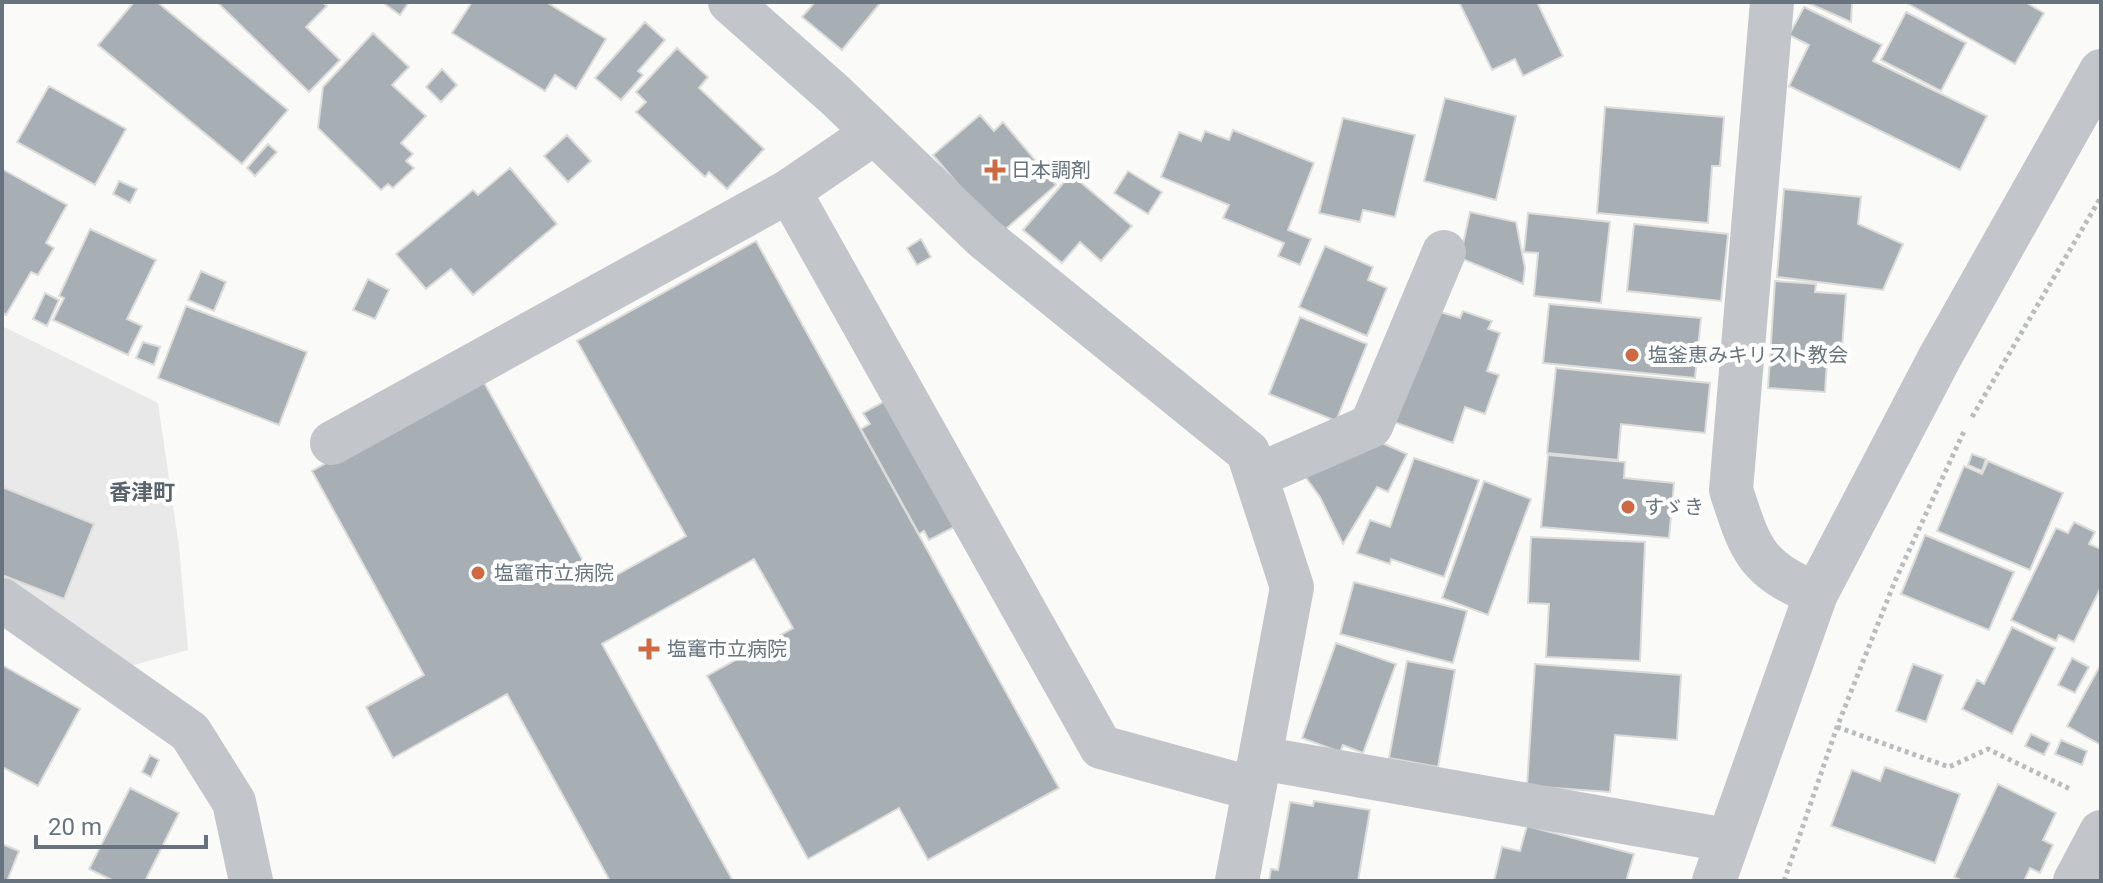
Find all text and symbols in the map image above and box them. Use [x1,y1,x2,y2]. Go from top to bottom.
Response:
place label: 日本調剤 [1011,158,1091,182]
marker: 日本調剤 [986,161,1004,179]
place label: 塩釜恵みキリスト教会 [1648,343,1848,367]
marker: 塩釜恵みキリスト教会 [1623,346,1641,364]
district label: 香津町 [109,480,175,505]
place label: すゞき [1644,495,1704,519]
marker: すゞき [1619,498,1637,516]
place label: 塩竈市立病院 [494,561,614,585]
marker: 塩竈市立病院 [469,564,487,582]
place label: 塩竃市立病院 [667,637,787,661]
marker: 塩竃市立病院 [638,638,660,660]
scale bar [36,799,206,849]
text: 20 m [48,813,102,841]

